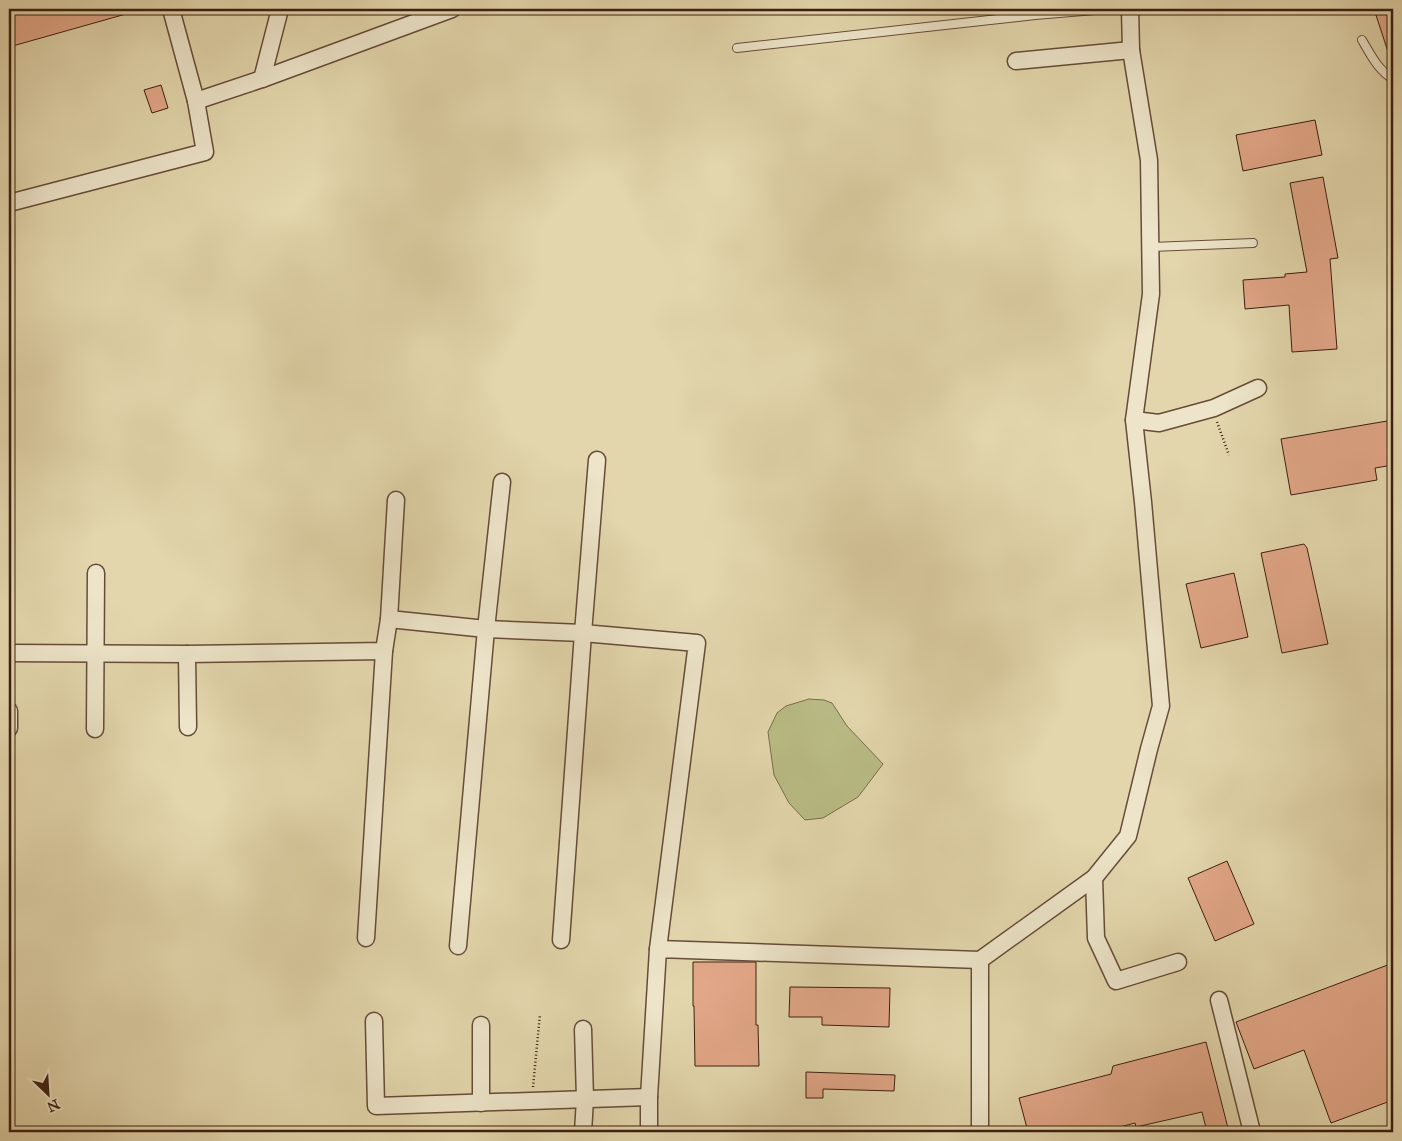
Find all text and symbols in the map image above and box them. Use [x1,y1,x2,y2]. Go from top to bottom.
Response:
north arrow [22,1068,72,1118]
text: N [44,1095,62,1116]

